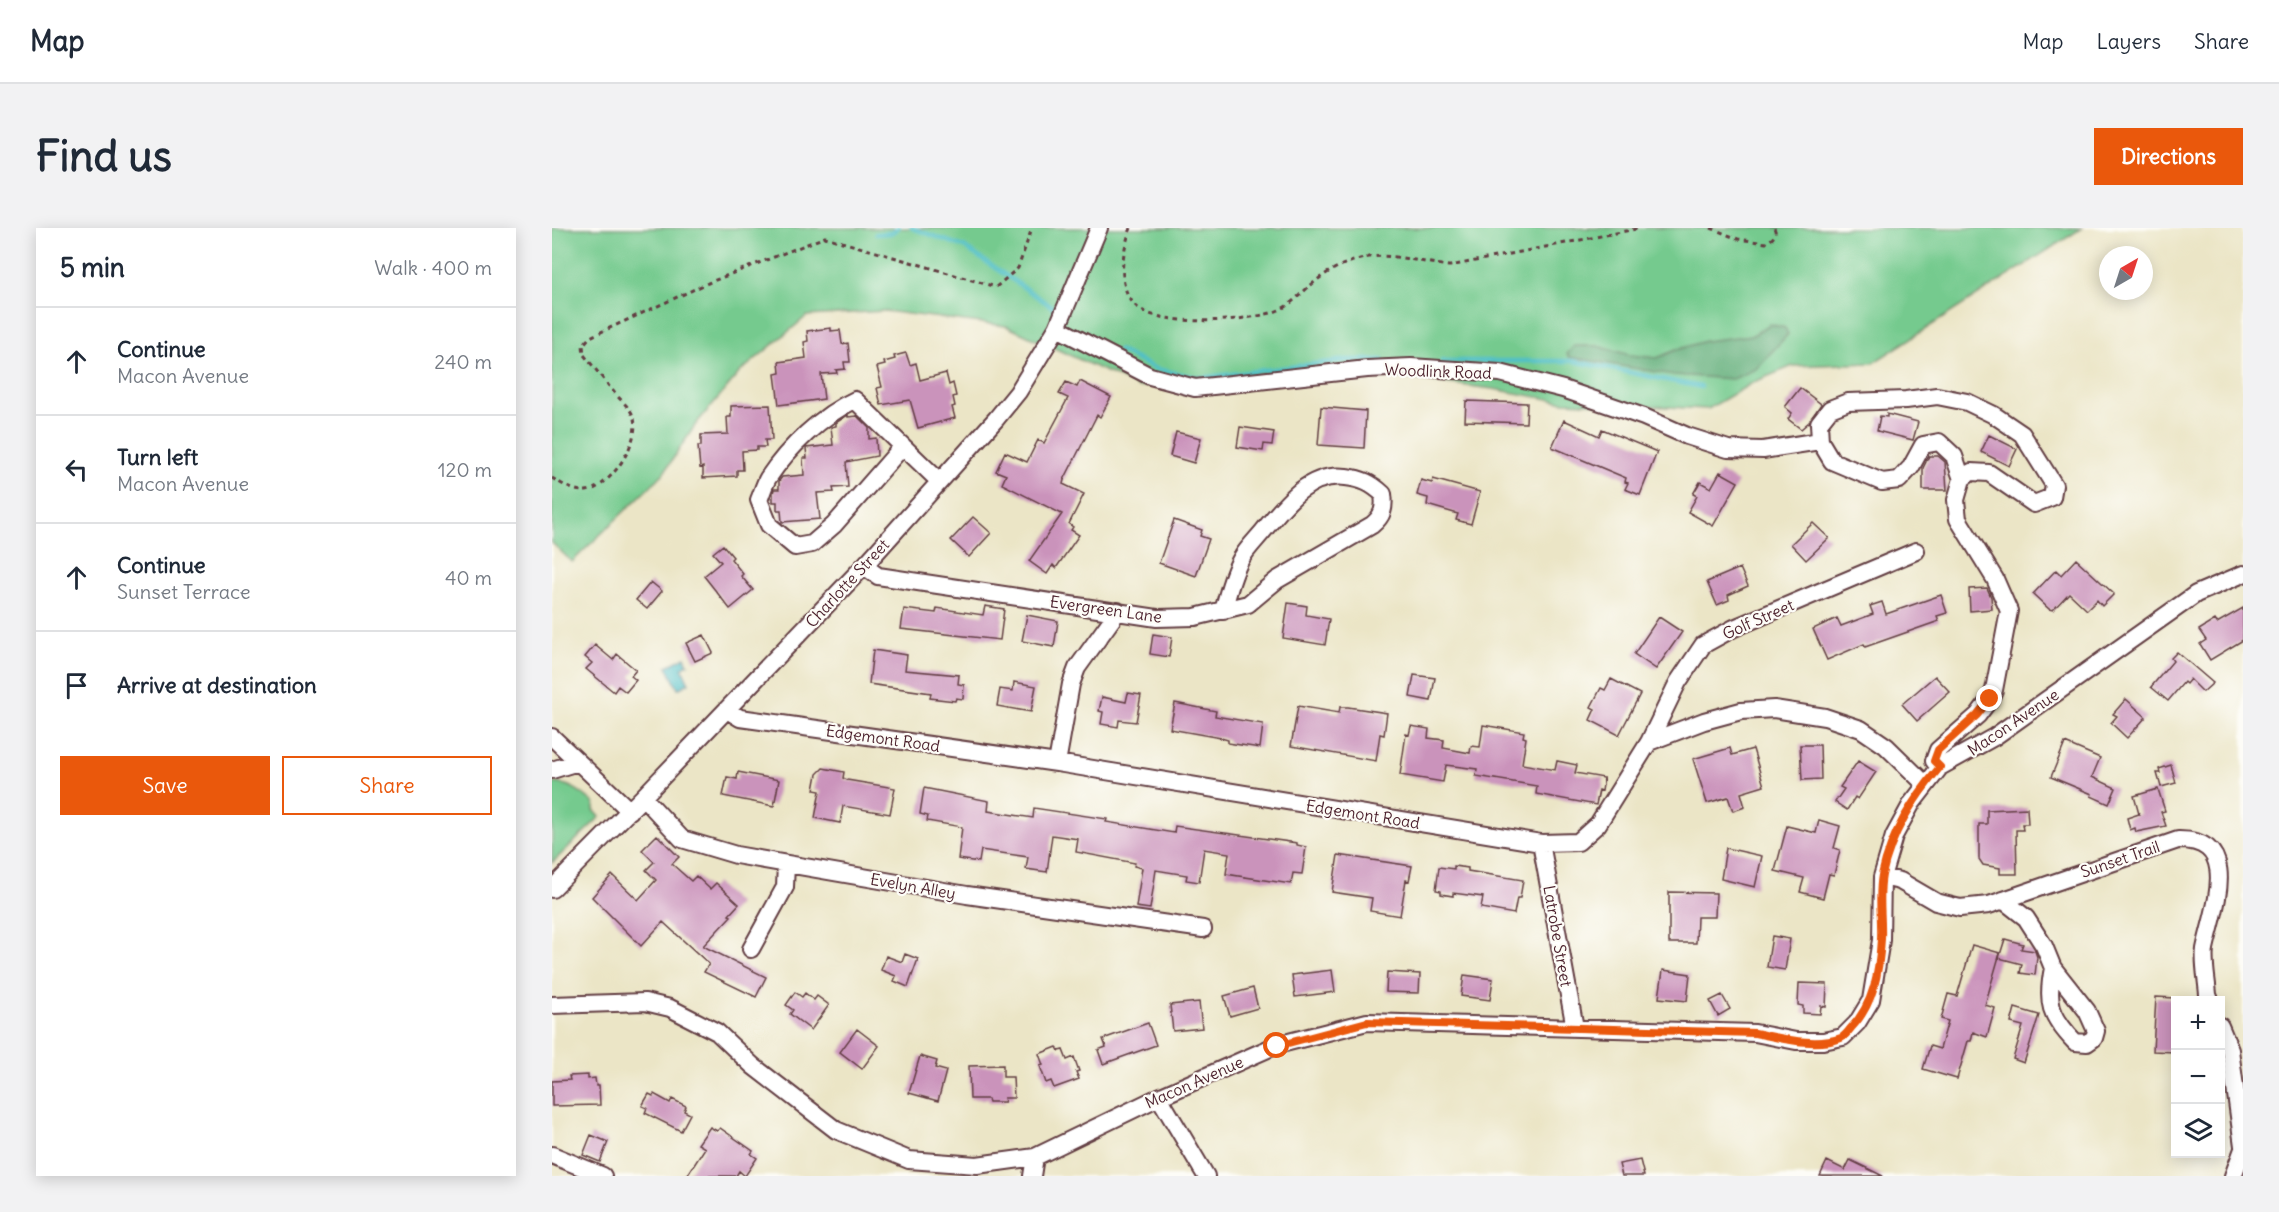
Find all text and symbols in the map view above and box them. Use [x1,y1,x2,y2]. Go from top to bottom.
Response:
text: Map [30,23,84,59]
text: Map [2023,28,2063,55]
text: Layers [2096,28,2161,55]
text: Share [2194,28,2249,55]
button: Directions [2094,128,2243,185]
text: Find us [36,130,172,182]
north arrow [2099,246,2153,300]
text: 5 min [60,251,125,284]
text: Walk · 400 m [374,255,492,280]
text: Continue [117,335,206,363]
icon: ahead [60,345,93,378]
text: 240 m [434,349,492,374]
street label: Woodlink Road [1384,359,1492,383]
text: Macon Avenue [117,363,249,388]
text: Turn left [117,443,198,471]
icon: left [60,453,93,486]
text: 120 m [438,457,492,482]
text: Macon Avenue [117,471,249,496]
street label: Charlotte Street [801,534,893,631]
text: Continue [117,551,206,579]
icon: ahead [60,561,93,594]
text: 40 m [445,565,492,590]
text: Sunset Terrace [117,579,251,604]
street label: Evergreen Lane [1049,591,1163,627]
street label: Golf Street [1719,594,1797,644]
icon: arrive [60,669,93,702]
text: Arrive at destination [117,671,317,699]
street label: Macon Avenue [1964,684,2062,760]
route end [1976,685,2002,711]
street label: Edgemont Road [825,720,941,756]
button: Save [60,756,270,815]
button: Share [282,756,492,815]
street label: Edgemont Road [1305,795,1421,833]
street label: Sunset Trail [2078,836,2162,882]
street label: Evelyn Alley [869,869,957,903]
street label: Latrobe Street [1539,884,1577,989]
map controls [2171,996,2225,1158]
button: + [2171,996,2225,1050]
route start [1263,1032,1289,1058]
button: − [2171,1050,2225,1104]
street label: Macon Avenue [1142,1051,1246,1113]
button: layers [2171,1104,2225,1158]

